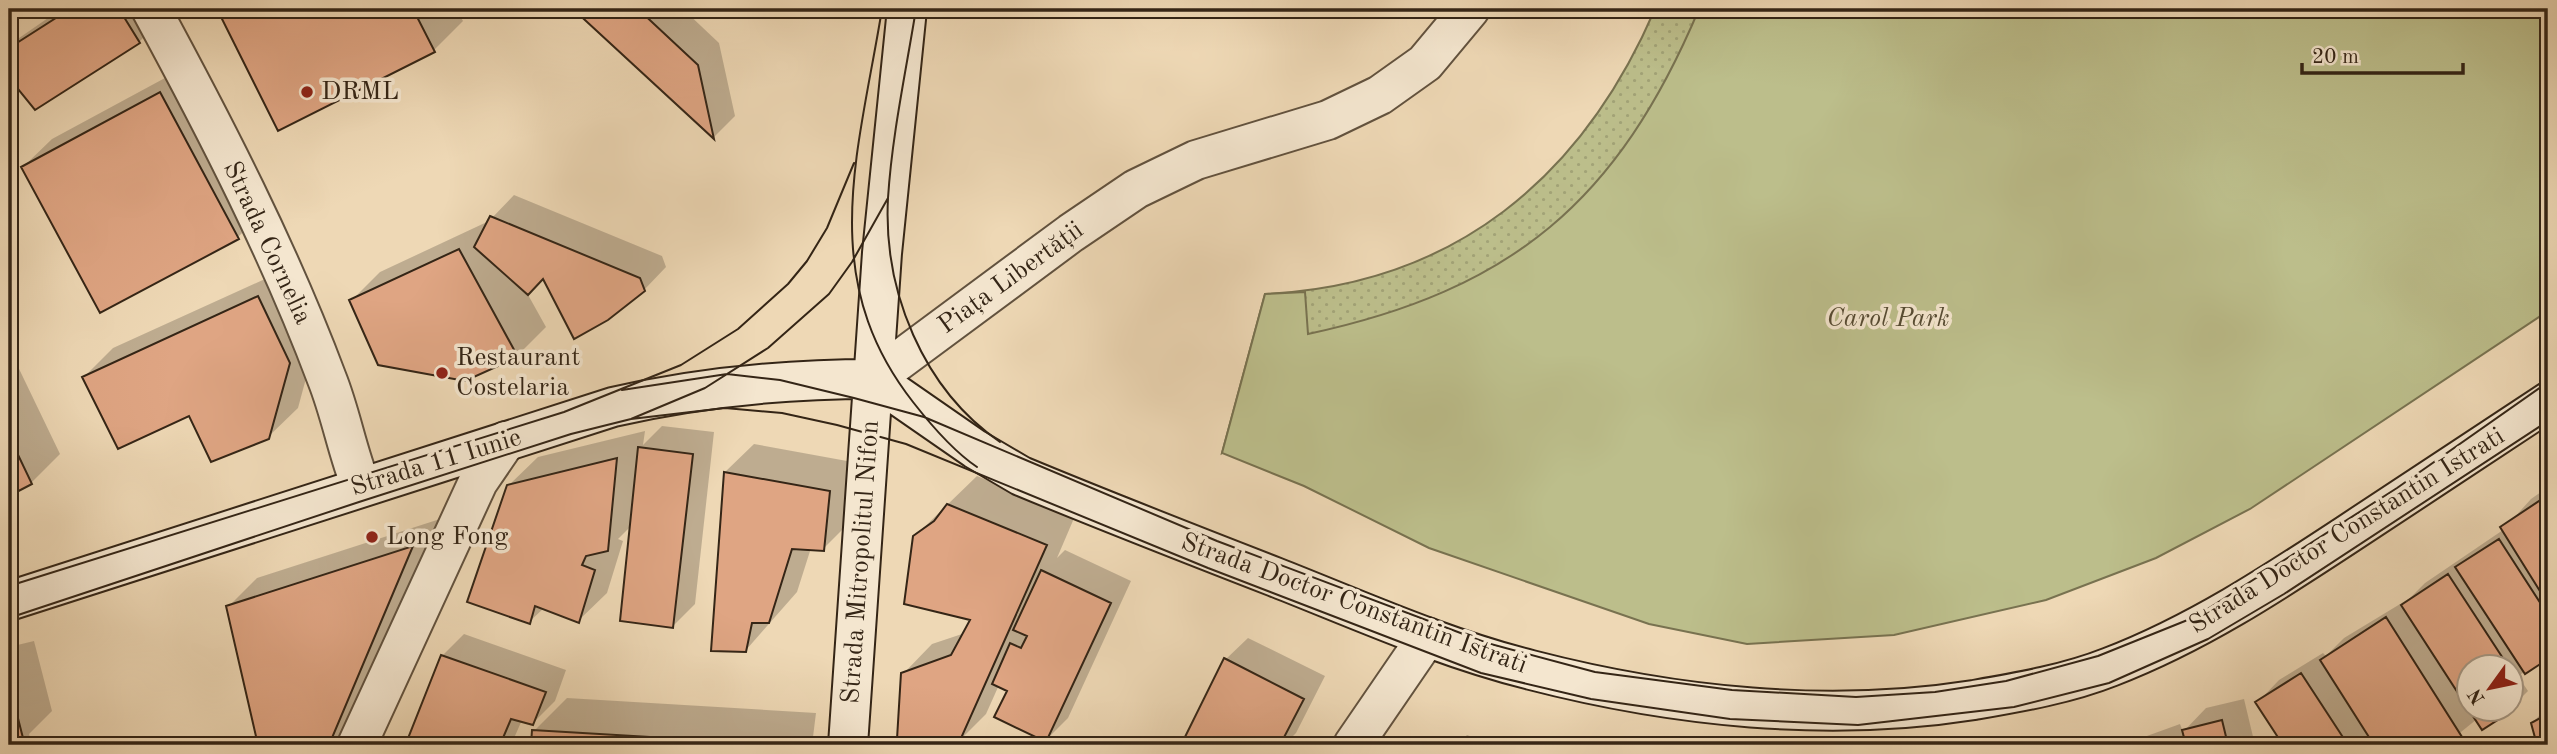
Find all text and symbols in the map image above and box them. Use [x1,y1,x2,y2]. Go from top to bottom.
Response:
scale bar [2302,32,2462,76]
text: 20 m [2312,47,2359,68]
place label: DRML [321,79,399,105]
marker: DRML [299,84,315,100]
street label: Strada Cornelia [218,158,316,329]
street label: Piața Libertății [934,217,1088,339]
park label: Carol Park [1826,306,1950,332]
place label: Restaurant Costelaria [456,345,580,401]
marker: Restaurant Costelaria [434,365,450,381]
street label: Strada Mitropolitul Nifon [838,419,884,705]
street label: Strada Doctor Constantin Istrati [2185,423,2509,639]
street label: Strada 11 Iunie [348,425,524,501]
place label: Long Fong [386,524,508,550]
marker: Long Fong [364,529,380,545]
street label: Strada Doctor Constantin Istrati [1178,529,1530,679]
north arrow [2456,652,2526,722]
text: N [2466,684,2490,707]

